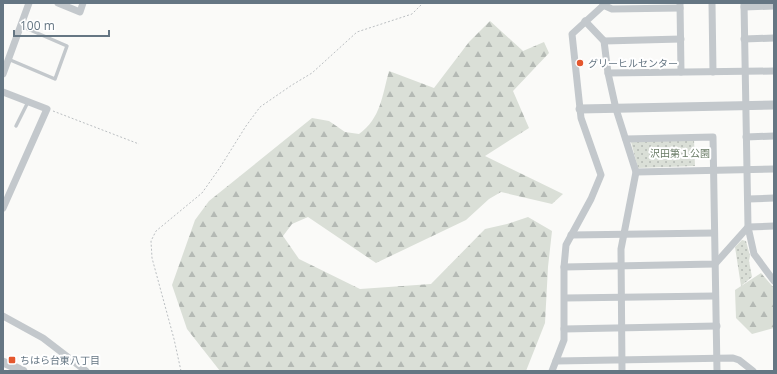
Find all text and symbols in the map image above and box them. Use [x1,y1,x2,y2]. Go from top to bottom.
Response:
scale bar [14,12,109,38]
text: 100 m [20,17,55,34]
place label: グリーヒルセンター [588,56,678,70]
marker: グリーヒルセンター [575,58,585,68]
park label: 沢田第１公園 [650,146,710,160]
place label: ちはら台東八丁目 [20,353,100,367]
marker: ちはら台東八丁目 [7,355,17,365]

